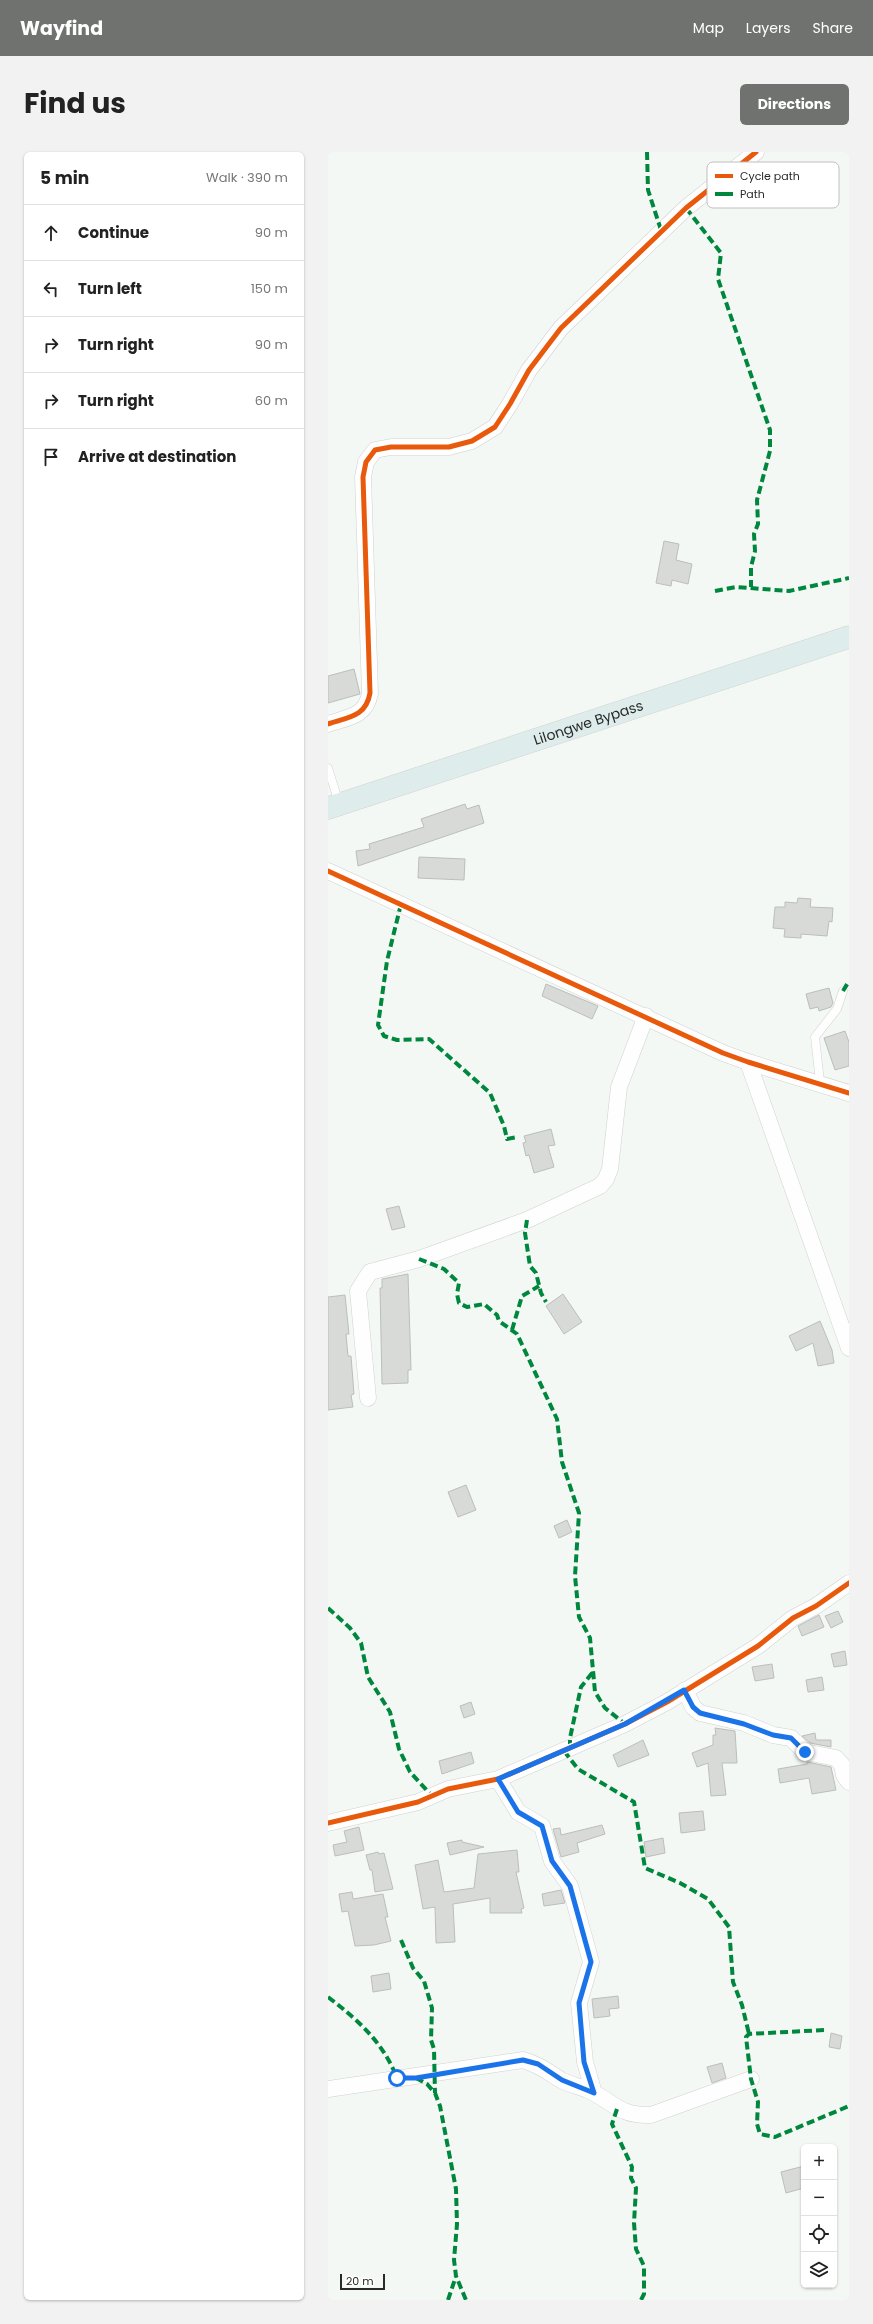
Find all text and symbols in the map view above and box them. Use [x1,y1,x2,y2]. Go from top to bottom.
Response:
text: Wayfind [20,15,103,42]
text: Map [693,18,724,38]
text: Layers [746,18,790,38]
text: Share [812,18,853,38]
text: Find us [24,84,126,123]
button: Directions [740,84,849,125]
legend [707,162,839,208]
text: 5 min [40,166,89,190]
text: Walk · 390 m [206,168,288,187]
text: Cycle path [740,168,800,184]
text: Path [740,186,765,202]
icon: ahead [40,222,62,244]
text: Continue [78,222,149,243]
text: 90 m [255,223,288,242]
icon: left [40,278,62,300]
text: Turn left [78,278,142,299]
text: 150 m [251,279,288,298]
icon: right [40,334,62,356]
text: Turn right [78,334,154,355]
text: 90 m [255,335,288,354]
icon: right [40,390,62,412]
text: Turn right [78,390,154,411]
text: 60 m [255,391,288,410]
icon: arrive [40,446,62,468]
text: Arrive at destination [78,446,236,467]
street label: Lilongwe Bypass [531,695,646,750]
route end [796,1743,814,1761]
route start [388,2069,406,2087]
map controls [801,2144,837,2288]
button: + [801,2144,837,2180]
button: − [801,2180,837,2216]
button: locate [801,2216,837,2252]
button: layers [801,2252,837,2288]
scale bar [340,2272,385,2291]
text: 20 m [346,2273,374,2289]

